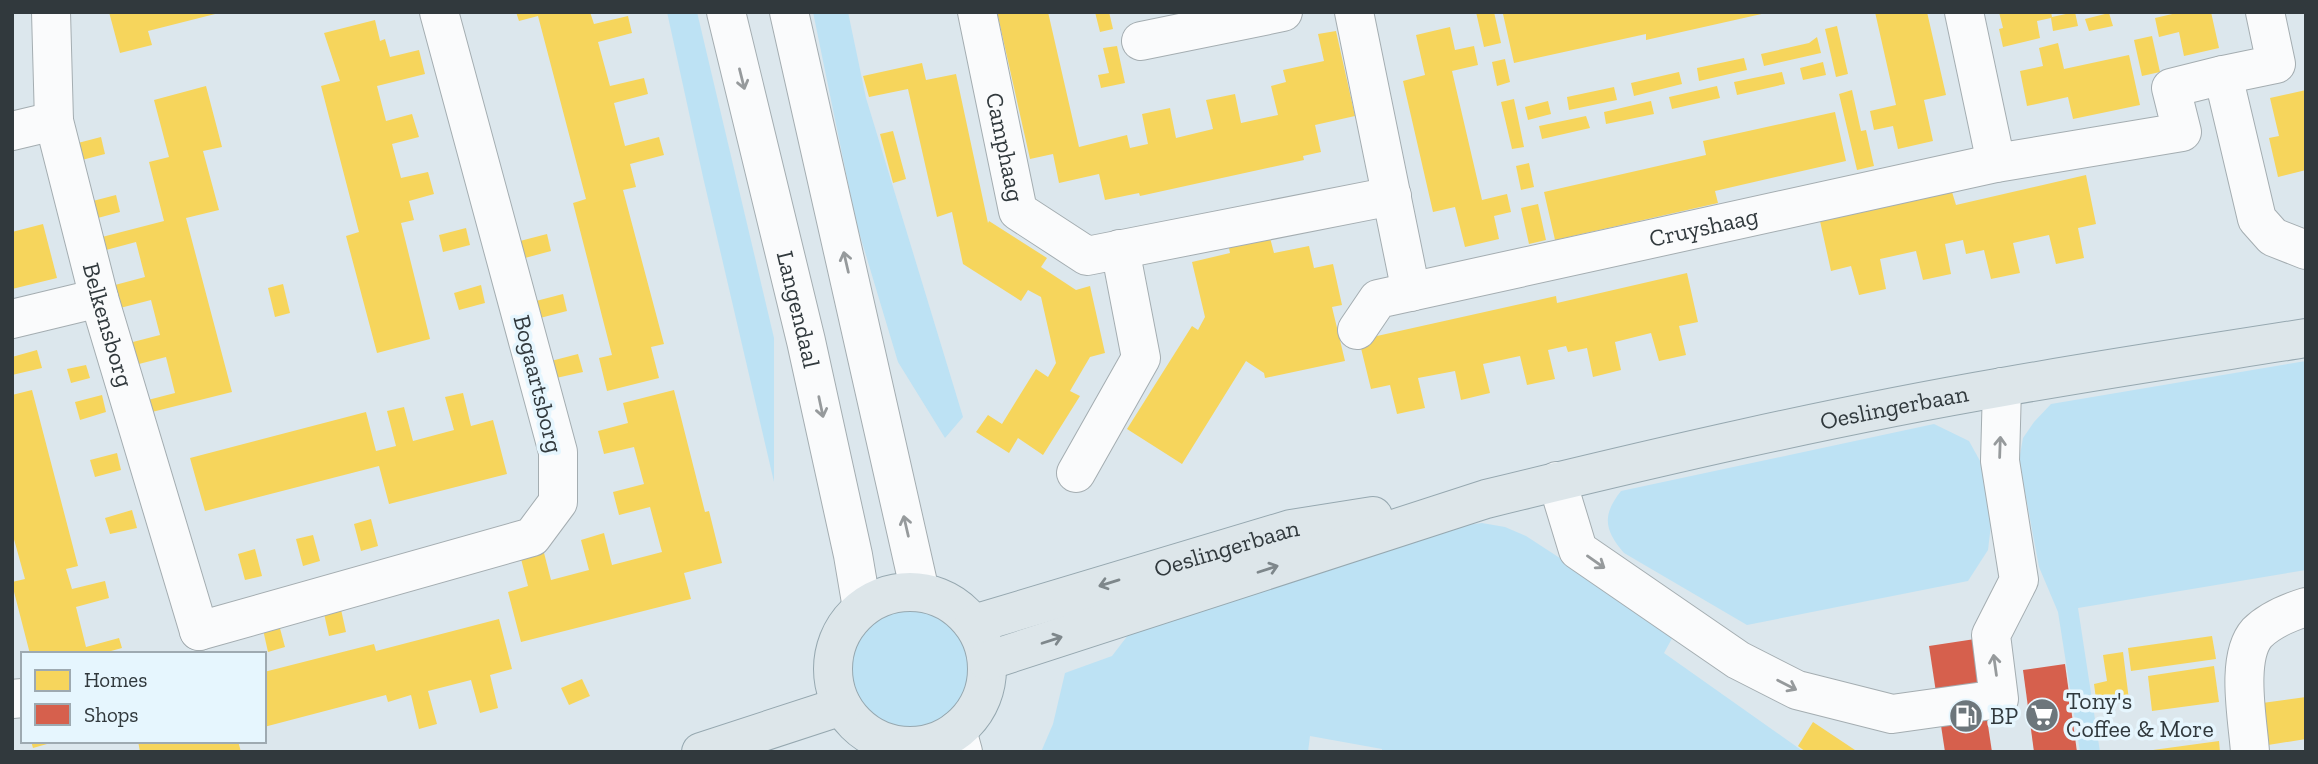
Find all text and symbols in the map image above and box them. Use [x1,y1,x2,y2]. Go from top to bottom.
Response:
one-way arrow [737,67,750,89]
street label: Camphaag [980,90,1031,204]
street label: Cruyshaag [1646,201,1761,253]
street label: Langendaal [771,248,826,370]
one-way arrow [838,251,852,274]
street label: Belkensborg [77,260,140,391]
street label: Bogaartsborg [507,312,570,456]
street label: Oeslingerbaan [1817,378,1971,436]
one-way arrow [814,395,828,418]
one-way arrow [1993,435,2007,458]
street label: Oeslingerbaan [1150,513,1302,583]
one-way arrow [899,515,912,537]
one-way arrow [1586,555,1605,569]
one-way arrow [1257,562,1279,575]
one-way arrow [1099,578,1121,591]
one-way arrow [1040,632,1062,645]
legend [21,652,266,743]
one-way arrow [1988,654,2001,677]
text: Homes [84,667,147,692]
one-way arrow [1776,678,1797,692]
place label: Tony's Coffee & More [2066,686,2214,743]
supermarket icon: Tony's Coffee & More [2023,696,2061,734]
fuel station icon: BP [1947,697,1985,735]
place label: BP [1990,701,2018,730]
text: Shops [84,702,138,727]

